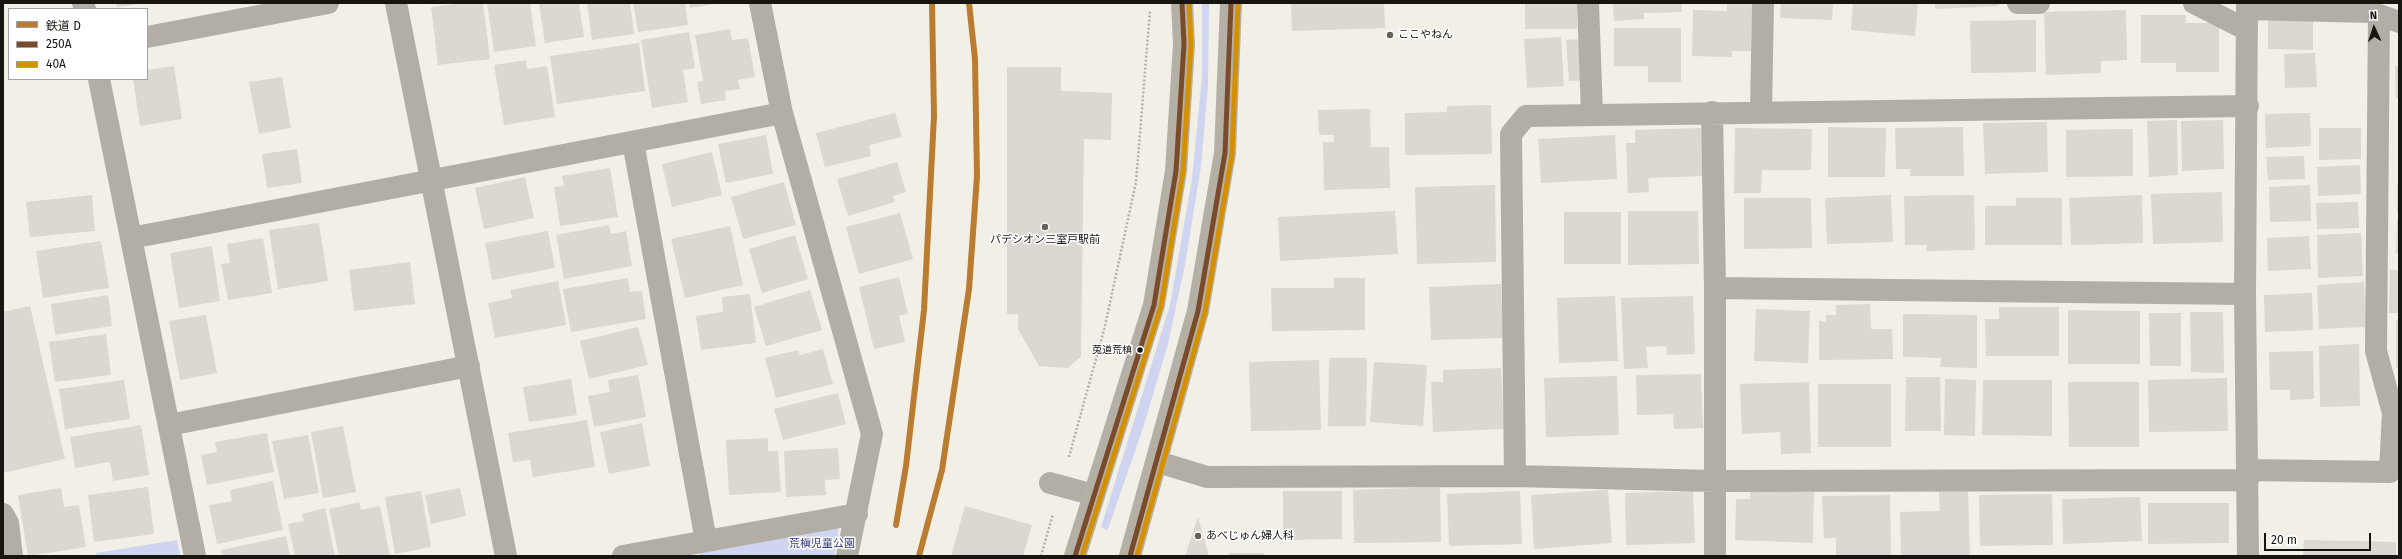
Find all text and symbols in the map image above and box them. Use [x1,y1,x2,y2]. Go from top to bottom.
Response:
legend [8,8,148,80]
north arrow [2354,8,2394,48]
text: N [2369,9,2377,22]
text: 鉄道 D [46,19,81,33]
place label: ここやねん [1398,28,1453,42]
marker: ここやねん [1385,30,1395,40]
text: 250A [46,37,72,51]
text: 40A [46,57,66,71]
marker: パデシオン三室戸駅前 [1040,222,1050,232]
place label: パデシオン三室戸駅前 [990,233,1100,247]
place label: 莵道荒槙 [1092,344,1132,356]
marker: 莵道荒槙 [1135,345,1145,355]
scale bar [2266,525,2373,551]
place label: あべじゅん婦人科 [1206,529,1294,543]
marker: あべじゅん婦人科 [1193,531,1203,541]
text: 20 m [2271,533,2297,547]
park label: 荒槇児童公園 [789,537,855,551]

